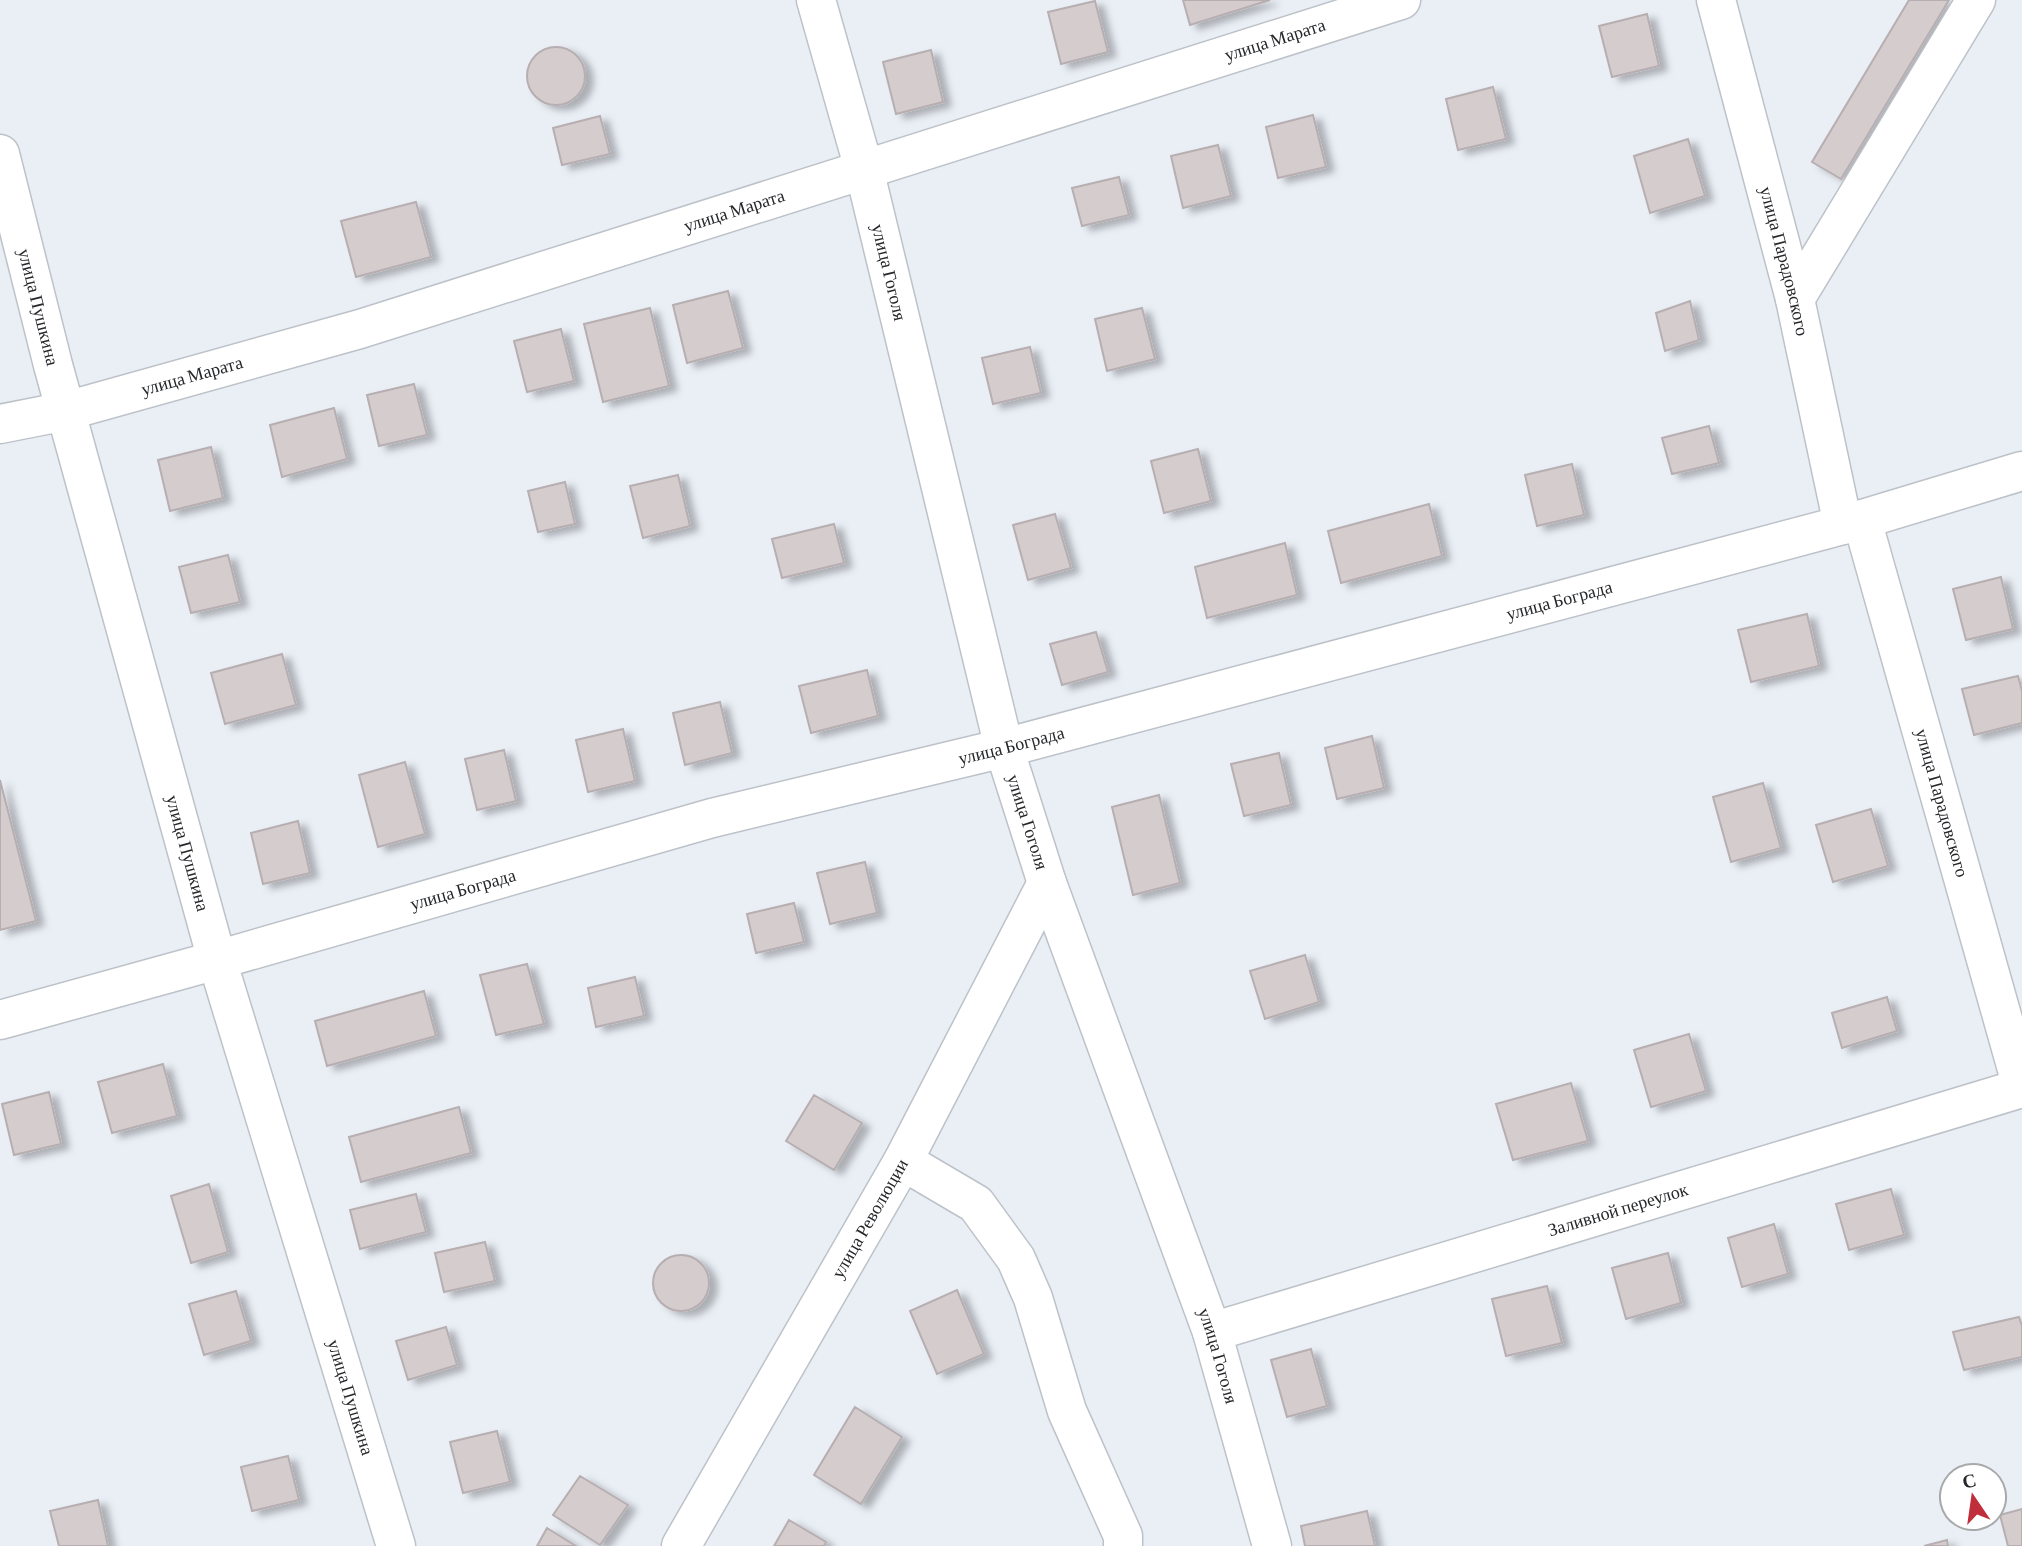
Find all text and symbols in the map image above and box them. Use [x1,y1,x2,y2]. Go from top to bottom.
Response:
street label: улица Марата [1222,15,1328,65]
street label: улица Парадовского [1756,184,1813,338]
street label: улица Марата [681,185,787,236]
street label: улица Гоголя [868,222,910,323]
street label: улица Пушкина [14,247,63,368]
street label: улица Марата [139,352,245,400]
street label: улица Бограда [1504,577,1614,624]
street label: улица Бограда [956,722,1066,769]
street label: улица Парадовского [1911,727,1972,879]
street label: улица Гоголя [1003,772,1052,872]
street label: улица Пушкина [162,793,213,914]
street label: улица Бограда [408,865,518,914]
street label: улица Революции [828,1155,912,1282]
street label: Заливной переулок [1546,1179,1691,1240]
street label: улица Гоголя [1194,1305,1242,1406]
street label: улица Пушкина [324,1337,378,1458]
north arrow [1938,1462,2008,1532]
text: С [1960,1469,1978,1493]

